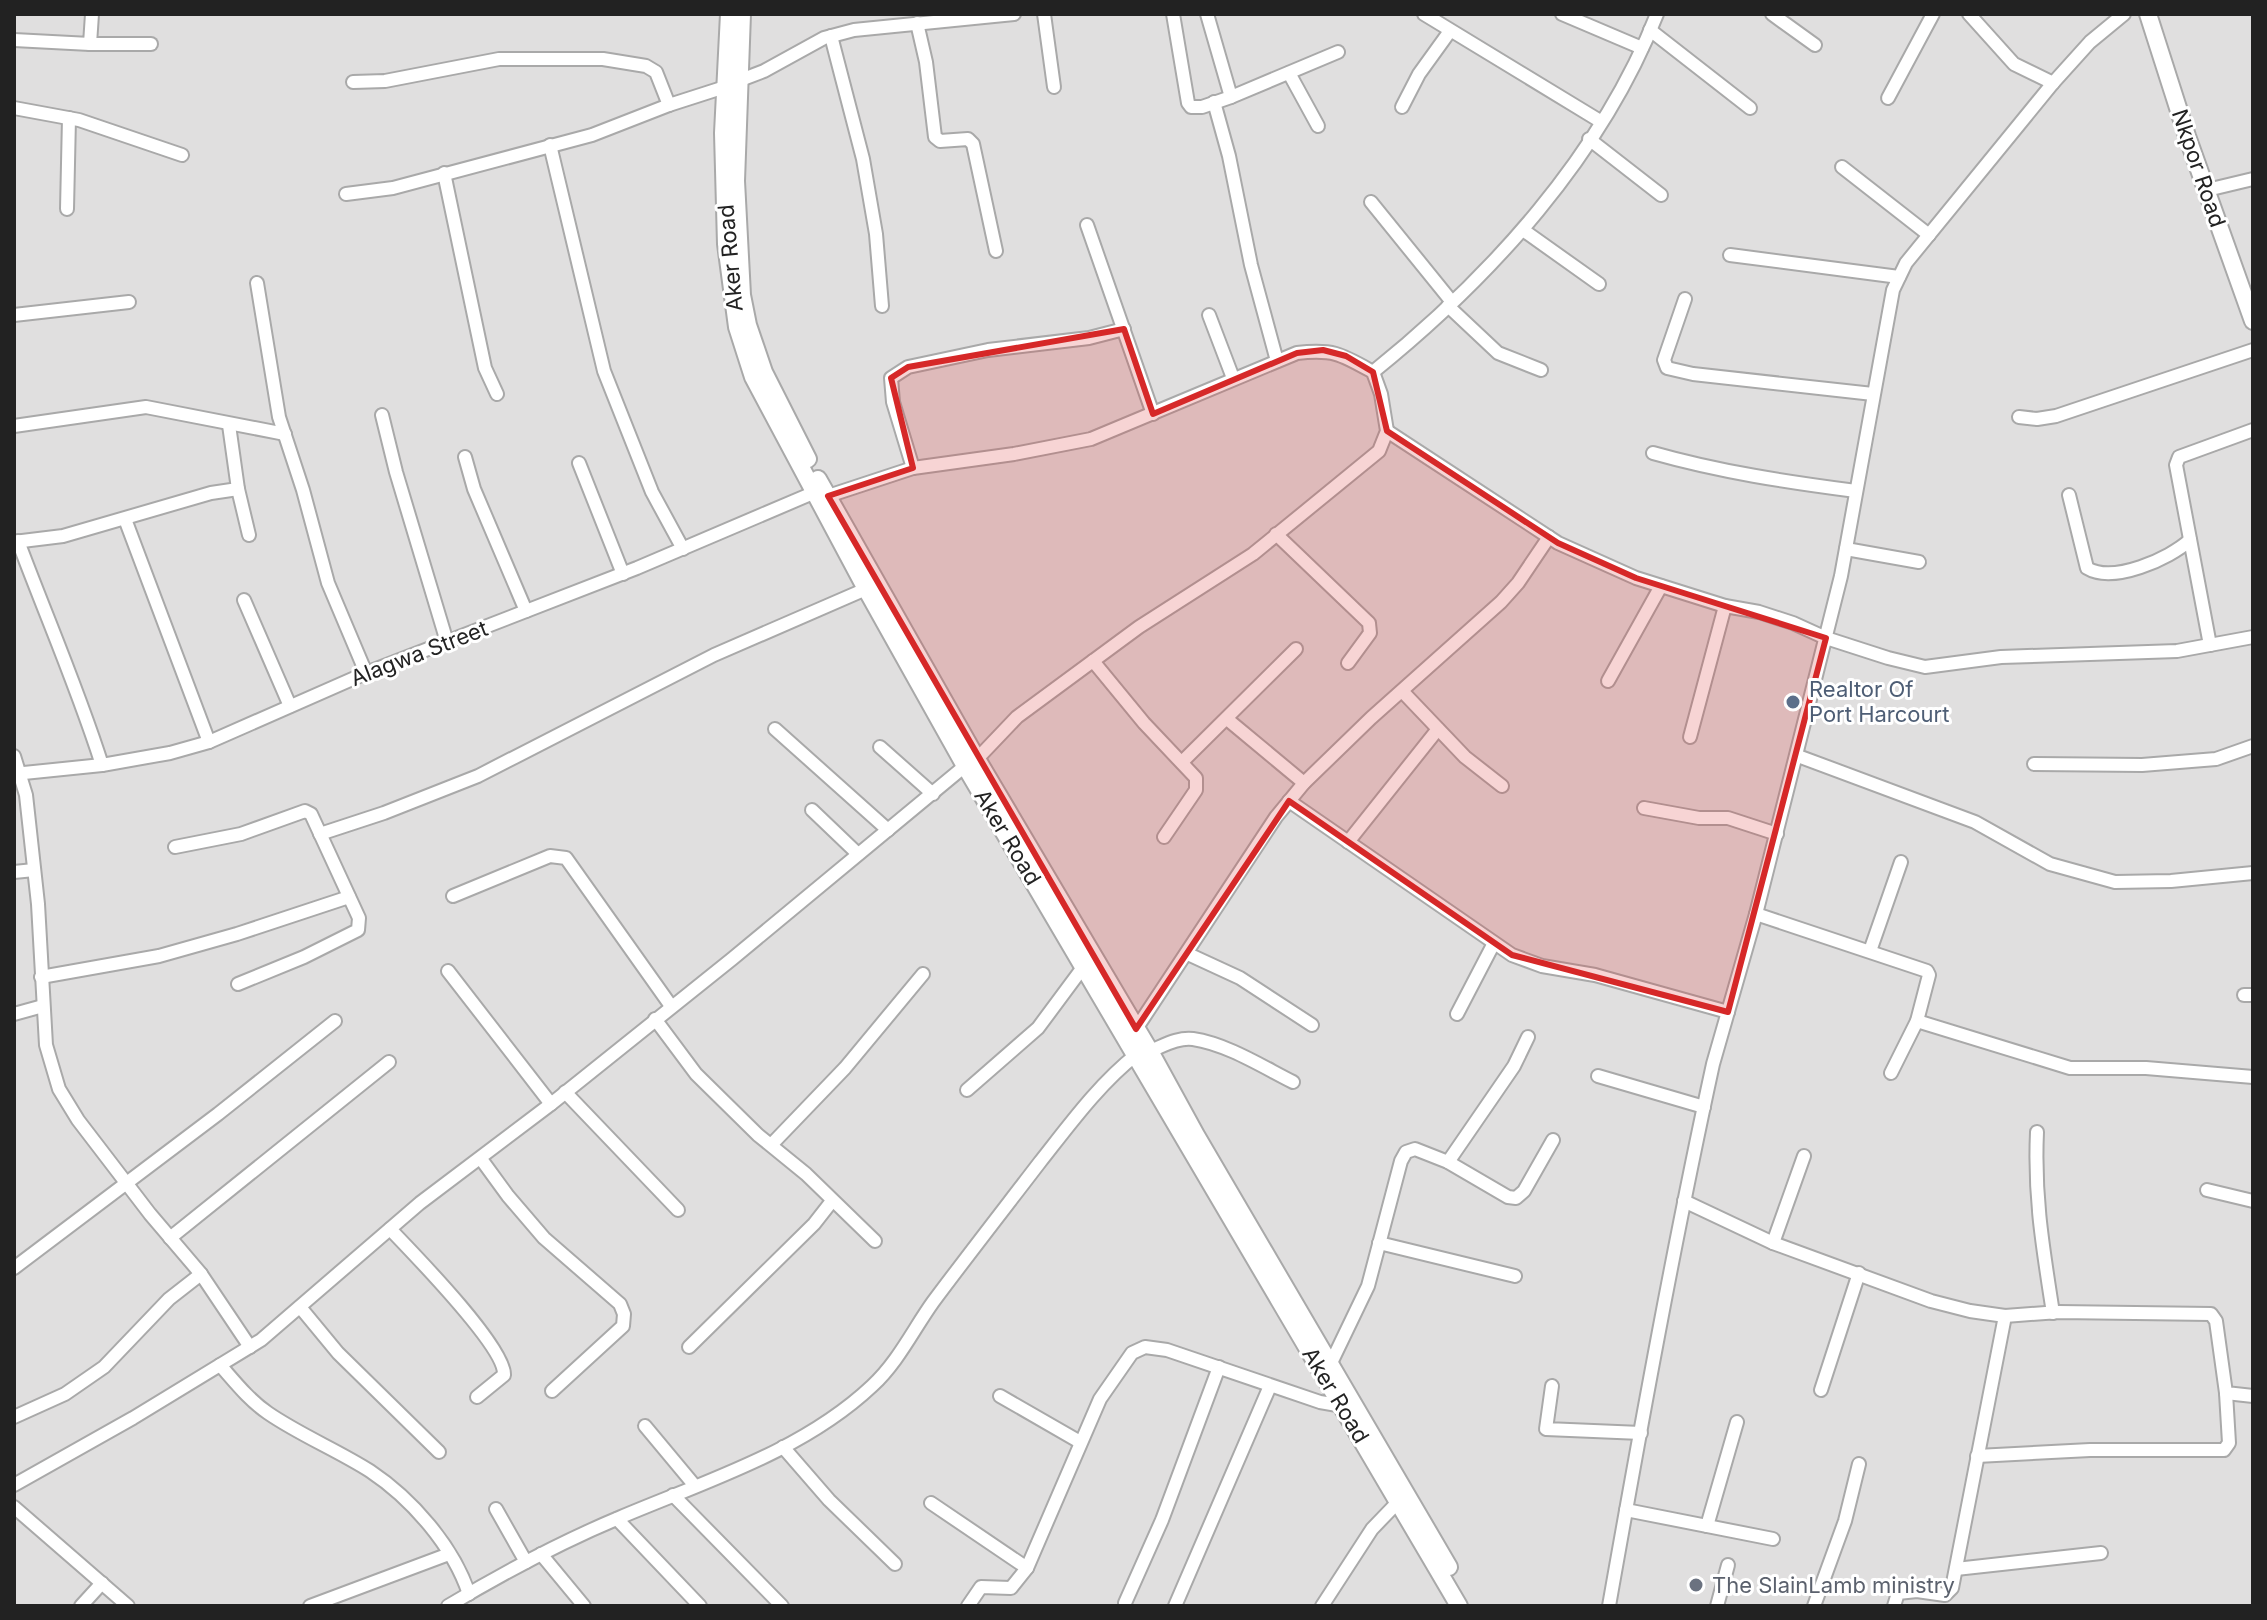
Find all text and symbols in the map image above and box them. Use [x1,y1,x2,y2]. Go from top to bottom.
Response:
street label: Nkpor Road [2167,106,2231,230]
street label: Aker Road [712,204,748,312]
street label: Alagwa Street [347,615,491,691]
place label: Realtor Of Port Harcourt [1809,676,1949,727]
marker: Realtor Of Port Harcourt [1784,693,1802,711]
street label: Aker Road [969,784,1047,890]
street label: Aker Road [1297,1342,1375,1448]
place label: The SlainLamb ministry [1712,1572,1955,1598]
marker: The SlainLamb ministry [1687,1576,1705,1594]

